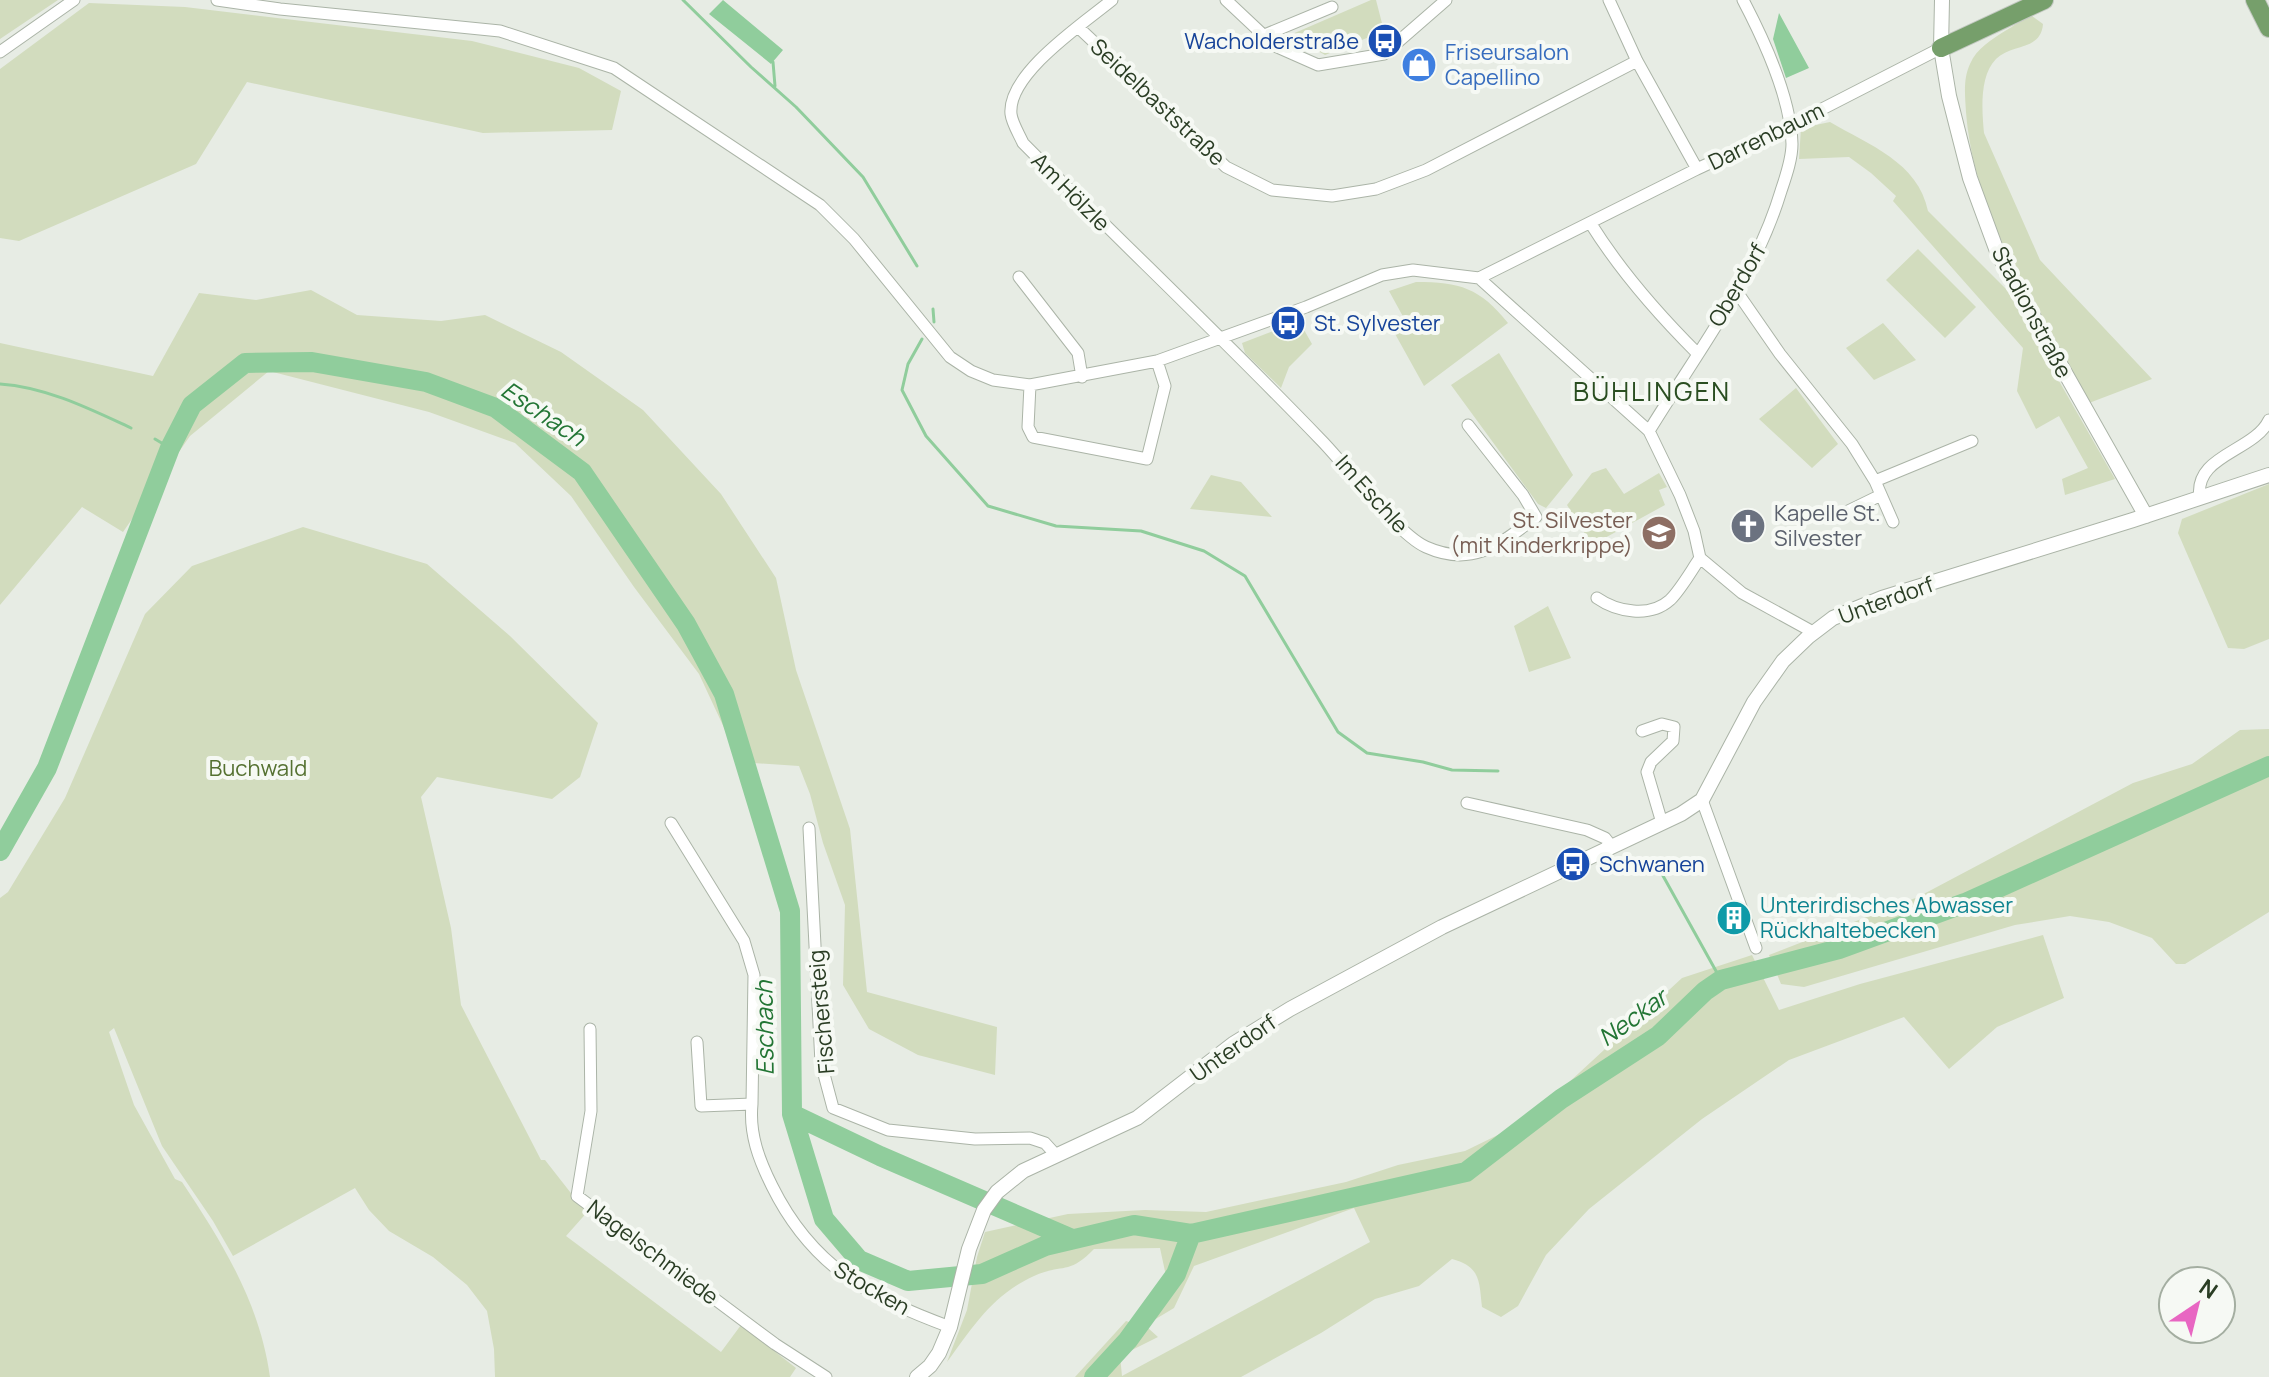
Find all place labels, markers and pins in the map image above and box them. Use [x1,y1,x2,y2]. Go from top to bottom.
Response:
bus stop icon: Wacholderstraße [1366,22,1404,60]
place label: Wacholderstraße [1184,26,1359,56]
place label: Friseursalon Capellino [1445,37,1569,92]
shop icon: Friseursalon Capellino [1400,46,1438,84]
bus stop icon: St. Sylvester [1269,304,1307,342]
place label: St. Sylvester [1314,308,1441,338]
place label: Kapelle St. Silvester [1774,498,1881,553]
place label: St. Silvester (mit Kinderkrippe) [1450,505,1633,560]
church icon: Kapelle St. Silvester [1729,507,1767,545]
school or university icon: St. Silvester (mit Kinderkrippe) [1640,514,1678,552]
bus stop icon: Schwanen [1554,845,1592,883]
place label: Schwanen [1599,849,1705,879]
place label: Unterirdisches Abwasser Rückhaltebecken [1760,890,2013,945]
building icon: Unterirdisches Abwasser Rückhaltebecken [1715,899,1753,937]

